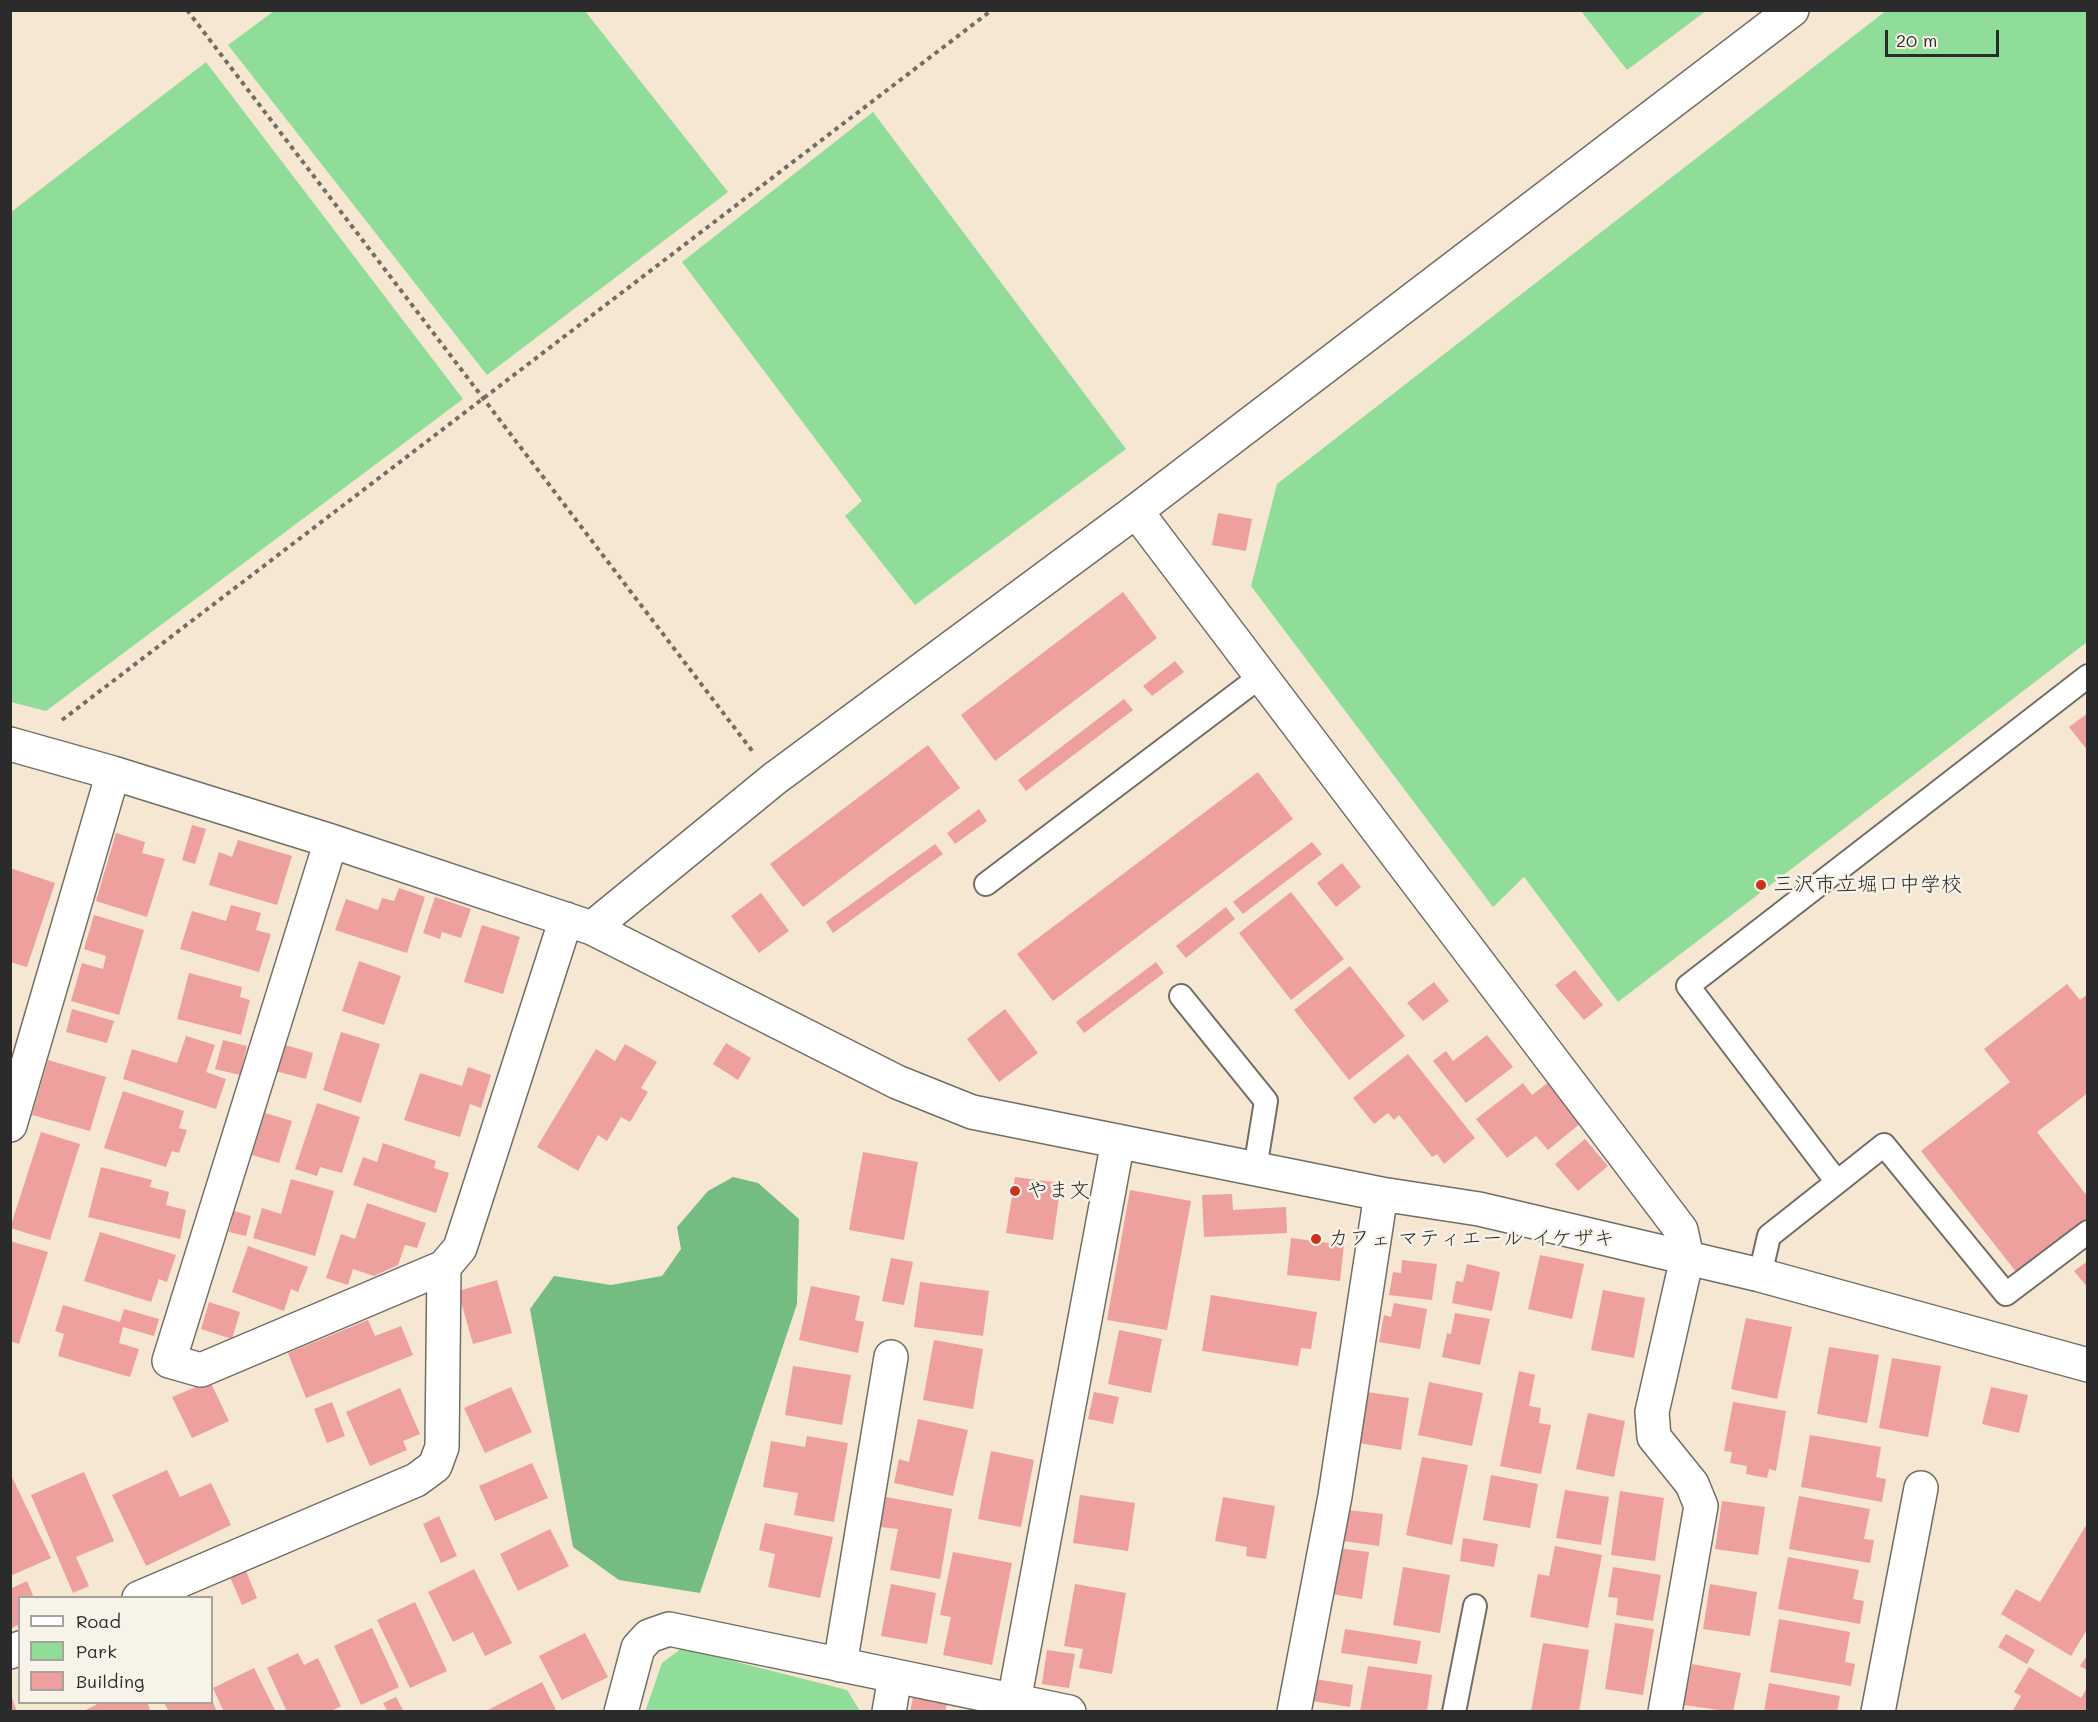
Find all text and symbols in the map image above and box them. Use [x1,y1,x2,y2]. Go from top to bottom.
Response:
scale bar [1888,18,2002,56]
text: 20 m [1896,28,1937,52]
place label: 三沢市立堀口中学校 [1773,872,1962,898]
marker: 三沢市立堀口中学校 [1754,878,1768,892]
place label: やま文 [1027,1178,1090,1204]
marker: やま文 [1008,1184,1022,1198]
place label: カフェ マティエール イケザキ [1328,1226,1614,1252]
marker: カフェ マティエール イケザキ [1309,1232,1323,1246]
legend [18,1596,213,1704]
text: Road [76,1609,121,1633]
text: Park [76,1639,117,1663]
text: Building [76,1669,144,1693]

